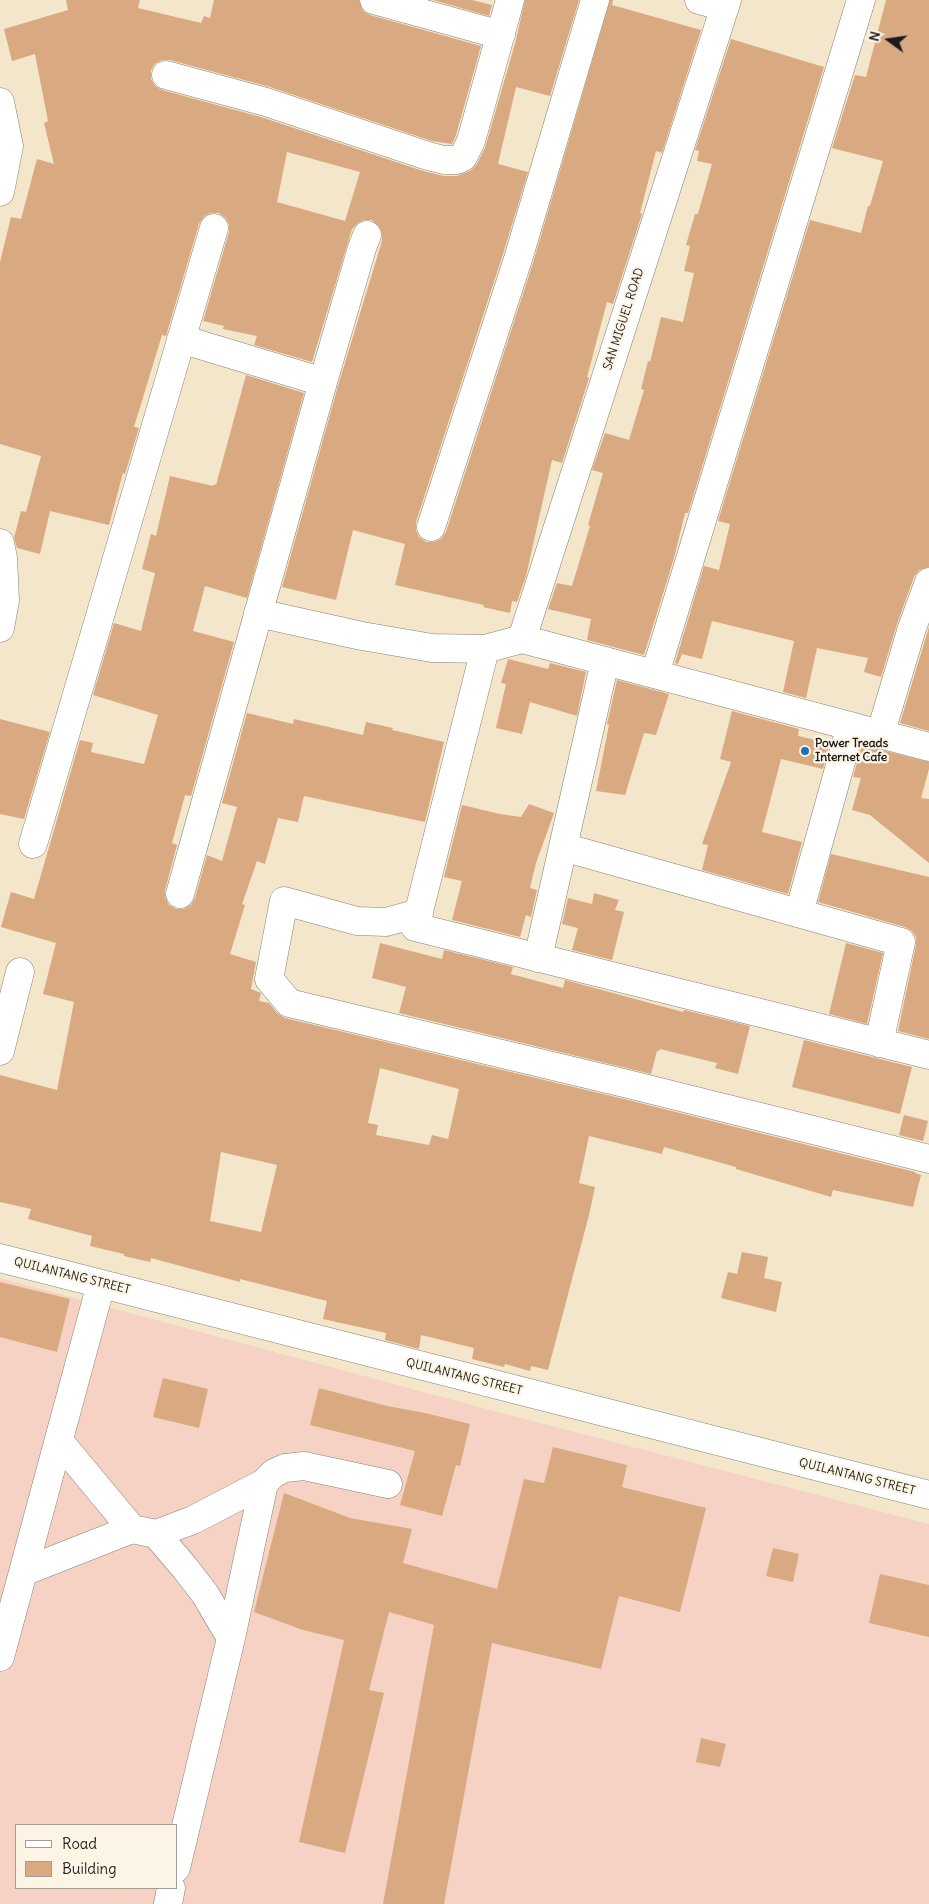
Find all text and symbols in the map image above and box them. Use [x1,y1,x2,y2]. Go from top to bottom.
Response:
north arrow [864,15,914,65]
text: N [865,29,884,43]
street label: SAN MIGUEL ROAD [601,266,647,372]
place label: Power Treads Internet Cafe [815,737,888,765]
marker: Power Treads Internet Cafe [799,745,811,757]
street label: QUILANTANG STREET [12,1255,132,1297]
street label: QUILANTANG STREET [404,1356,524,1398]
street label: QUILANTANG STREET [797,1456,917,1498]
legend [15,1824,178,1889]
text: Road [62,1834,97,1853]
text: Building [62,1859,117,1878]

